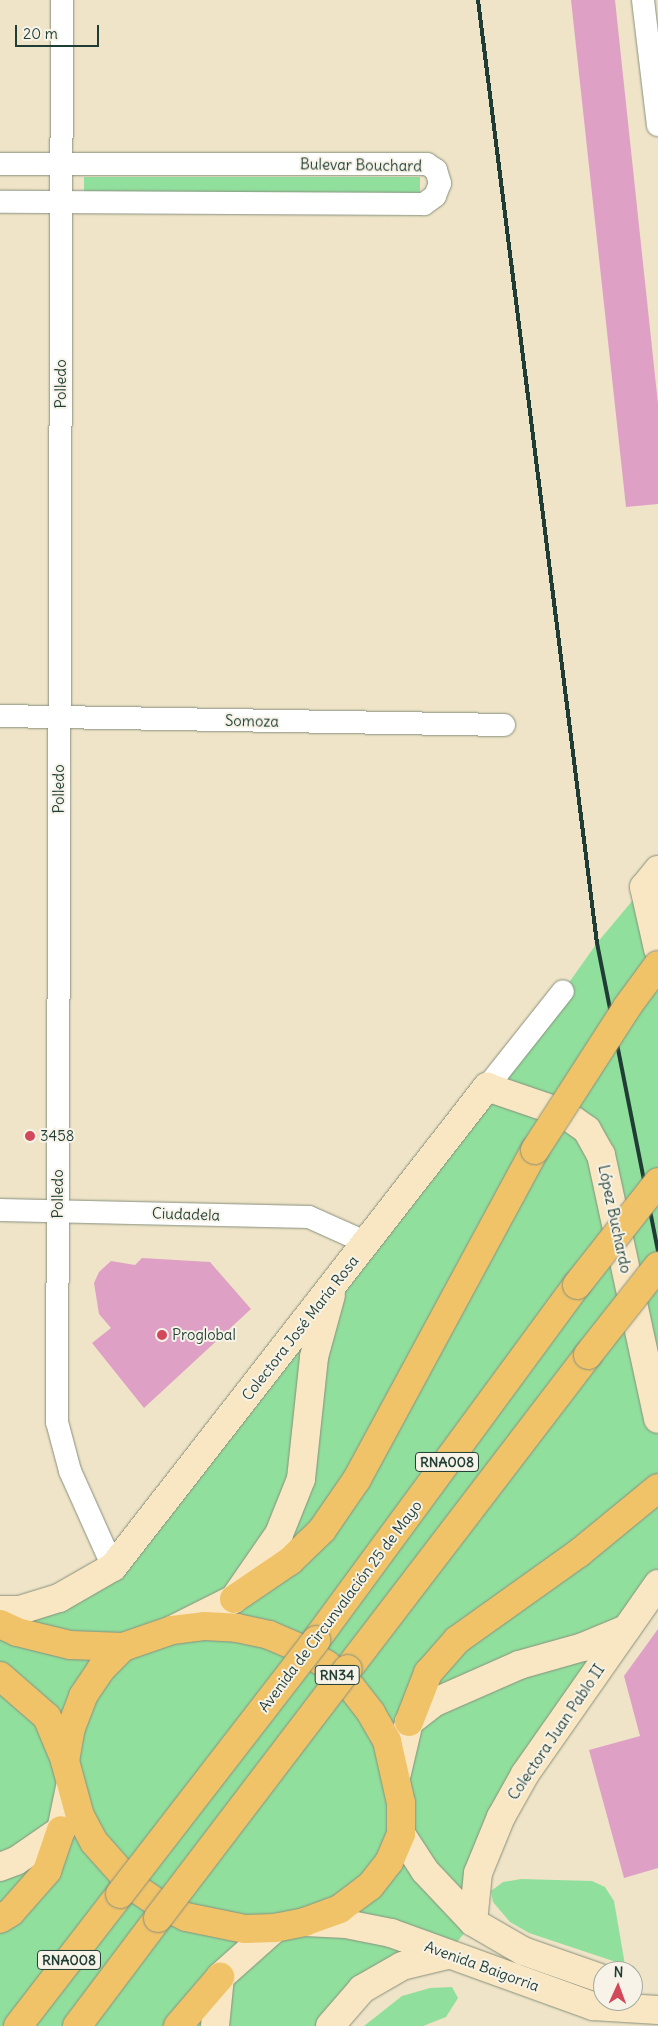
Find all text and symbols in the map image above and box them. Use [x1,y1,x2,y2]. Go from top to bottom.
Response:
scale bar [18,15,101,47]
text: 20 m [23,24,58,43]
street label: Bulevar Bouchard [300,155,422,175]
street label: Polledo [52,359,70,409]
street label: Somoza [225,712,279,730]
street label: Polledo [50,764,68,814]
place label: 3458 [40,1127,74,1145]
marker: 3458 [24,1130,36,1142]
street label: López Buchardo [595,1163,635,1275]
street label: Polledo [49,1169,67,1219]
street label: Ciudadela [152,1204,220,1224]
street label: Colectora José María Rosa [238,1252,362,1404]
place label: Proglobal [172,1326,236,1344]
marker: Proglobal [156,1329,168,1341]
road number: RNA008 [414,1450,480,1474]
street label: Avenida de Circunvalación 25 de Mayo [255,1497,425,1715]
street label: Colectora Juan Pablo II [504,1661,608,1803]
road number: RN34 [314,1664,360,1686]
street label: Avenida Baigorria [422,1937,542,1995]
road number: RNA008 [36,1948,102,1972]
north arrow [593,1961,643,2011]
text: N [613,1963,624,1981]

